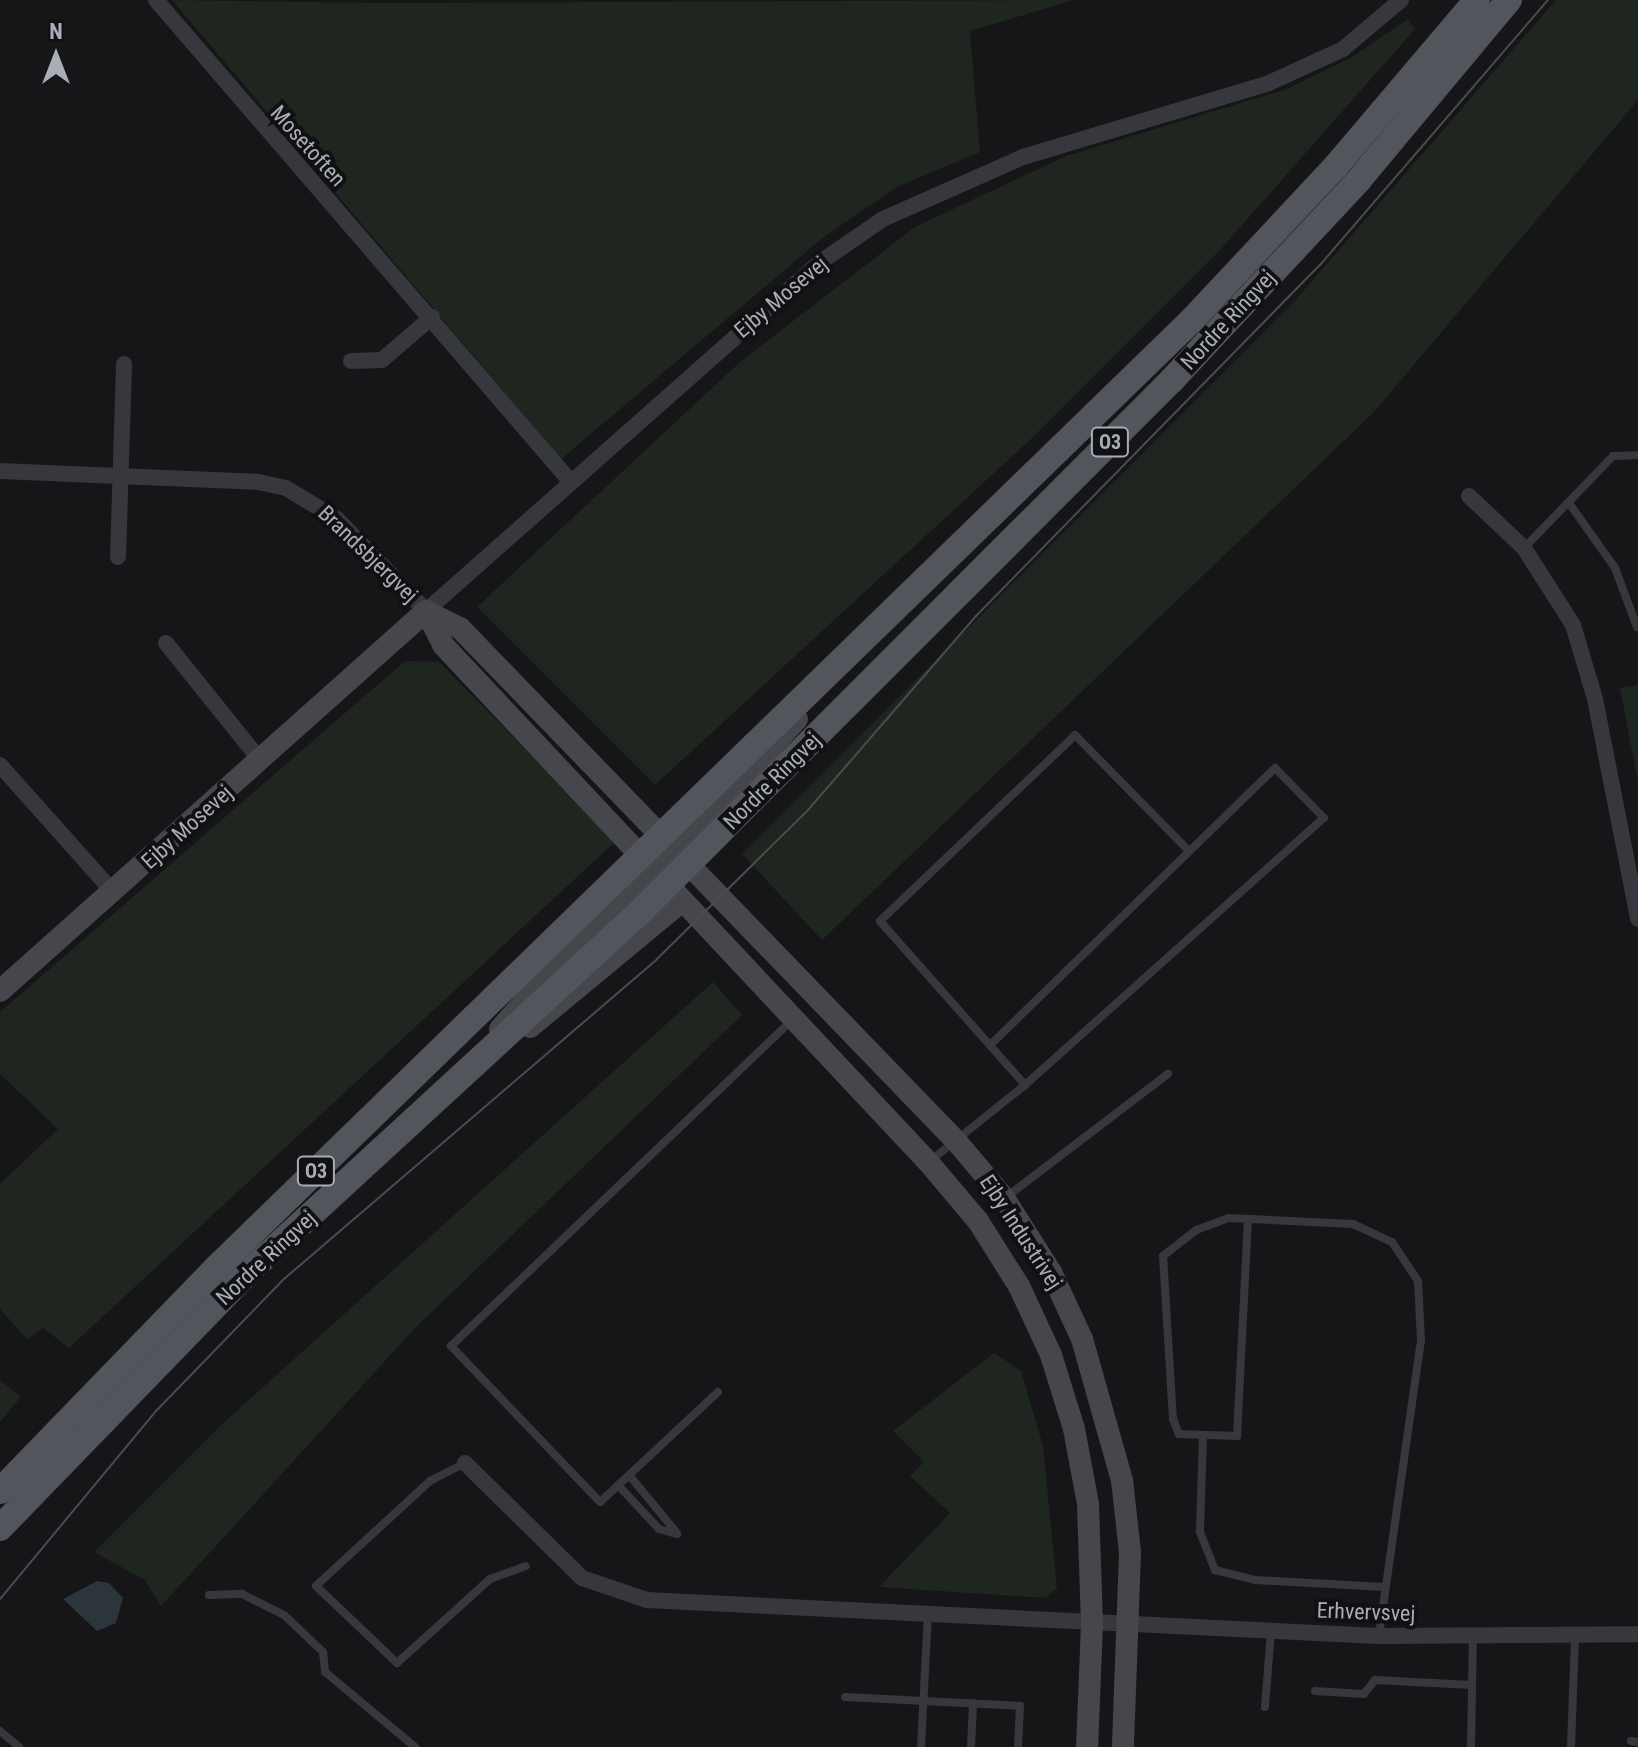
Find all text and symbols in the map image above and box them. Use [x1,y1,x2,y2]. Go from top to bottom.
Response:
north arrow [16,16,96,96]
text: N [49,19,63,44]
street label: Mosetoften [265,100,351,192]
street label: Ejby Mosevej [729,251,833,343]
street label: Nordre Ringvej [1175,265,1281,375]
road number: O3 [1090,426,1130,458]
street label: Brandsbjergvej [313,500,423,608]
street label: Nordre Ringvej [718,727,826,835]
street label: Ejby Mosevej [136,779,238,875]
road number: O3 [296,1155,336,1187]
street label: Ejby Industrivej [974,1170,1068,1294]
street label: Nordre Ringvej [211,1205,321,1311]
street label: Erhvervsvej [1316,1597,1416,1627]

